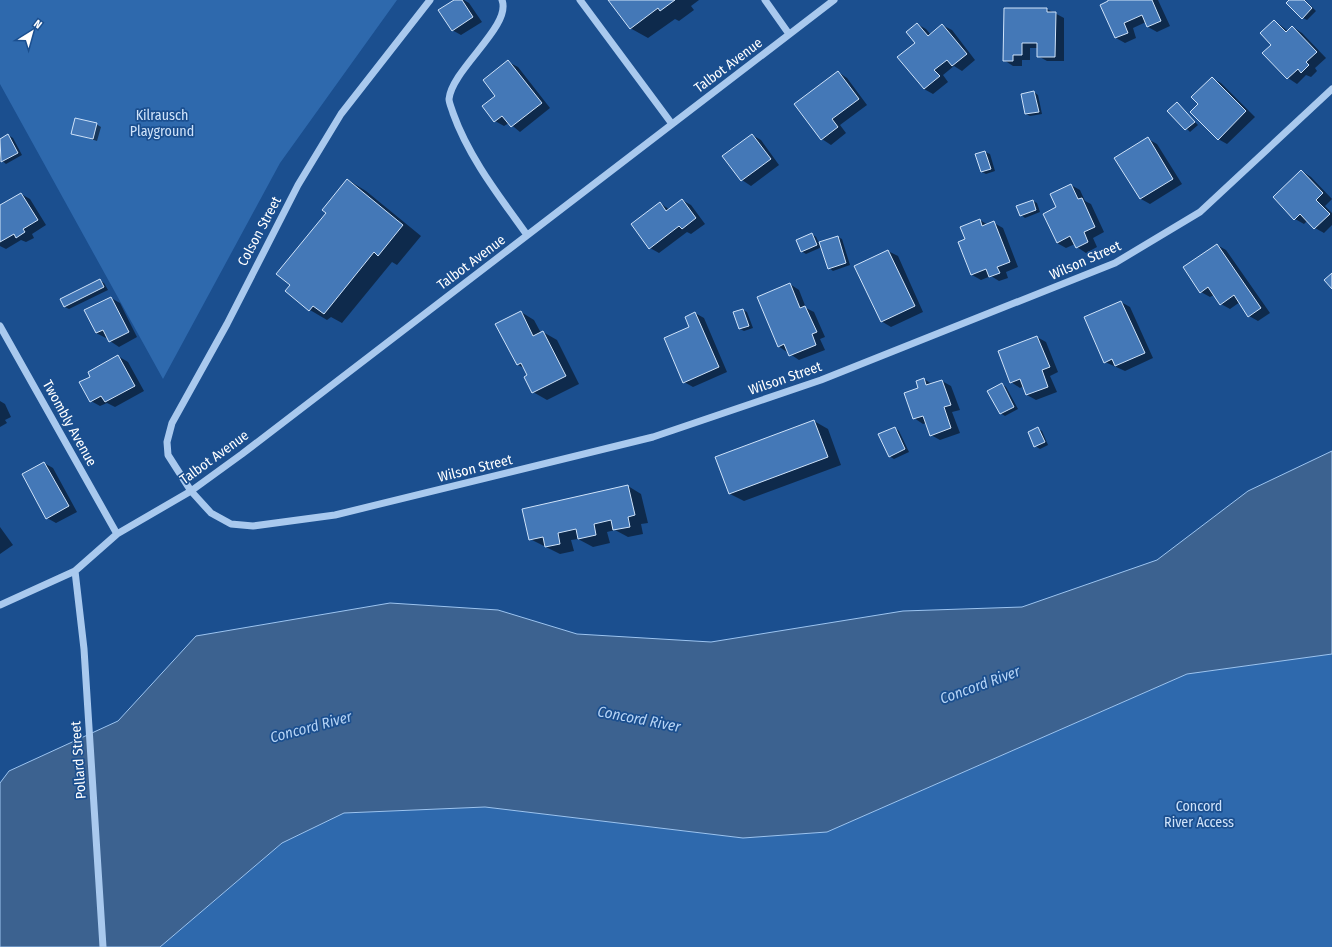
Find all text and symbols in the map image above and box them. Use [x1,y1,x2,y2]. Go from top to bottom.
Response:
north arrow [12,12,52,52]
text: N [31,17,44,32]
street label: Talbot Avenue [691,34,766,97]
park label: Kilrausch Playground [130,107,194,140]
street label: Colson Street [234,193,285,269]
street label: Talbot Avenue [434,231,509,294]
street label: Wilson Street [1047,237,1124,284]
street label: Wilson Street [746,358,824,399]
street label: Twombly Avenue [39,377,100,469]
street label: Talbot Avenue [177,427,252,488]
street label: Wilson Street [436,451,515,486]
water label: Concord River [937,662,1023,708]
water label: Concord River [596,702,683,736]
water label: Concord River [268,707,355,747]
street label: Pollard Street [67,720,90,800]
park label: Concord River Access [1164,798,1234,831]

